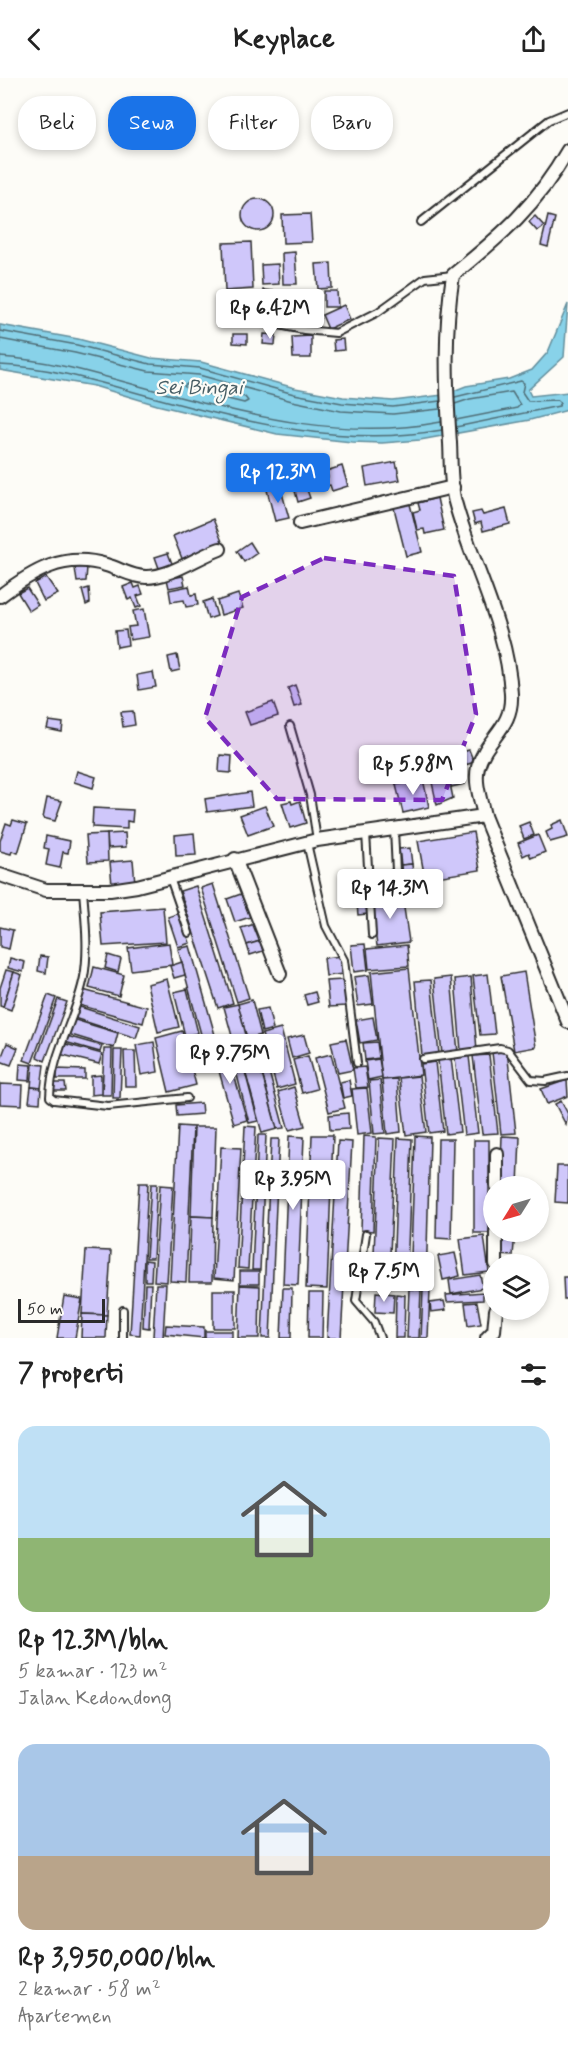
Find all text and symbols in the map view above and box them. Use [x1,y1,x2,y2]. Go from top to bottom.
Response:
text: Keyplace [233,22,335,57]
icon: back [18,23,51,56]
icon: share [517,23,550,56]
chip: Beli [18,96,96,150]
chip: Sewa [108,96,196,150]
chip: Filter [208,96,299,150]
chip: Baru [311,96,393,150]
pin: Rp 6.42M [208,289,332,340]
text: Rp 6.42M [230,295,310,322]
water label: Sei Bingai [156,374,246,404]
pin: Rp 12.3M [216,453,340,504]
text: Rp 12.3M [240,459,316,486]
pin: Rp 5.98M [351,745,475,796]
text: Rp 5.98M [373,751,453,778]
pin: Rp 14.3M [328,869,452,920]
text: Rp 14.3M [351,875,429,902]
pin: Rp 9.75M [168,1034,292,1085]
text: Rp 9.75M [190,1040,270,1067]
pin: Rp 3.95M [231,1160,355,1211]
text: Rp 3.95M [254,1166,332,1193]
north arrow [483,1176,549,1242]
map controls [483,1176,549,1320]
pin: Rp 7.5M [329,1252,439,1303]
button: layers [483,1254,549,1320]
text: Rp 7.5M [348,1258,420,1285]
scale bar [18,1296,105,1324]
text: 50 m [27,1299,63,1320]
text: 7 properti [18,1357,123,1391]
icon: filters [517,1358,550,1391]
icon: home [230,1465,338,1573]
text: Rp 12.3M/bln [18,1624,168,1658]
text: 5 kamar · 123 m² [18,1658,167,1685]
text: Jalan Kedondong [18,1685,172,1712]
icon: home [230,1783,338,1891]
text: Rp 3,950,000/bln [18,1942,215,1976]
text: 2 kamar · 58 m² [18,1976,161,2003]
text: Apartemen [18,2003,111,2030]

